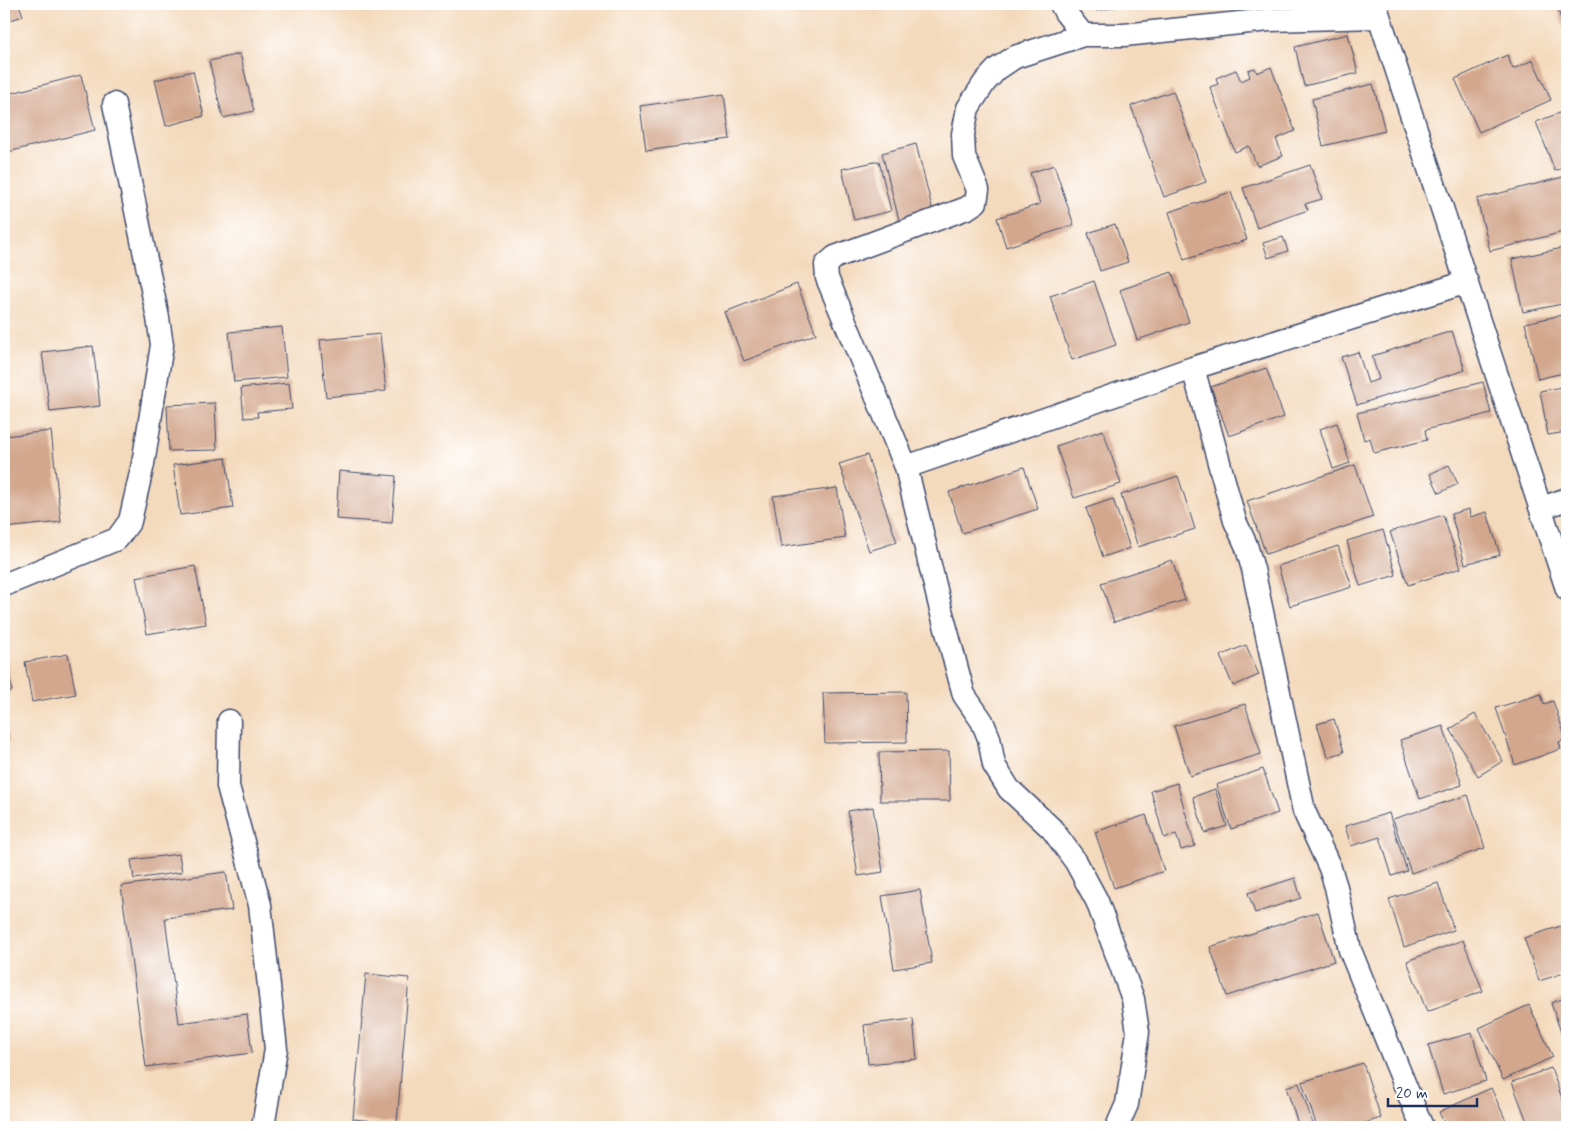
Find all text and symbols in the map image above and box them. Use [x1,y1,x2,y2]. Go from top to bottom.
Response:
scale bar [1388,1076,1477,1108]
text: 20 m [1396,1084,1428,1104]

